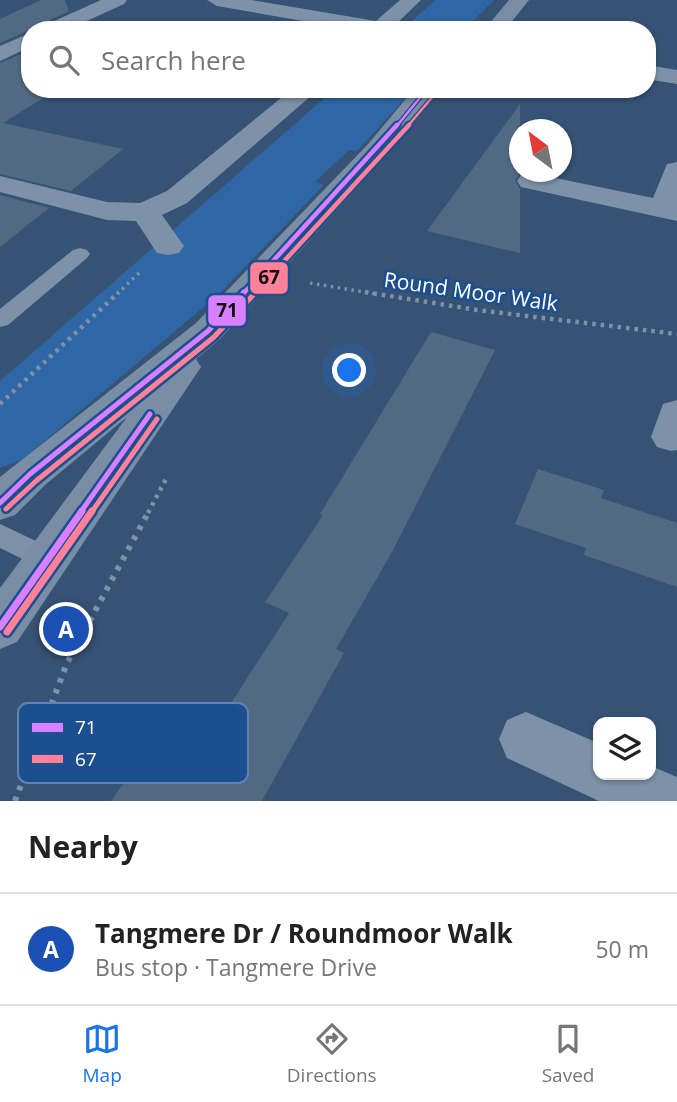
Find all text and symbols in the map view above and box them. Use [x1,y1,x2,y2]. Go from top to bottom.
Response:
search box [21,21,656,98]
icon: search [45,41,83,79]
text: Search here [101,42,246,78]
north arrow [509,119,572,182]
line badge: 67 [249,261,289,295]
text: 67 [258,264,280,290]
street label: Round Moor Walk [382,265,560,317]
line badge: 71 [207,294,247,327]
text: 71 [216,297,238,323]
your location [332,353,366,387]
pin: A [43,603,89,655]
legend [18,703,248,783]
text: 71 [75,714,97,740]
map controls [593,717,656,780]
button: layers [593,717,656,780]
text: 67 [75,746,97,772]
text: Nearby [28,826,138,867]
text: Tangmere Dr / Roundmoor Walk [95,915,513,951]
text: A [43,933,59,965]
text: 50 m [595,933,649,965]
text: Bus stop · Tangmere Drive [95,951,377,983]
tab: Map [83,1020,122,1088]
tab: Directions [287,1020,377,1088]
tab: Saved [542,1020,594,1088]

